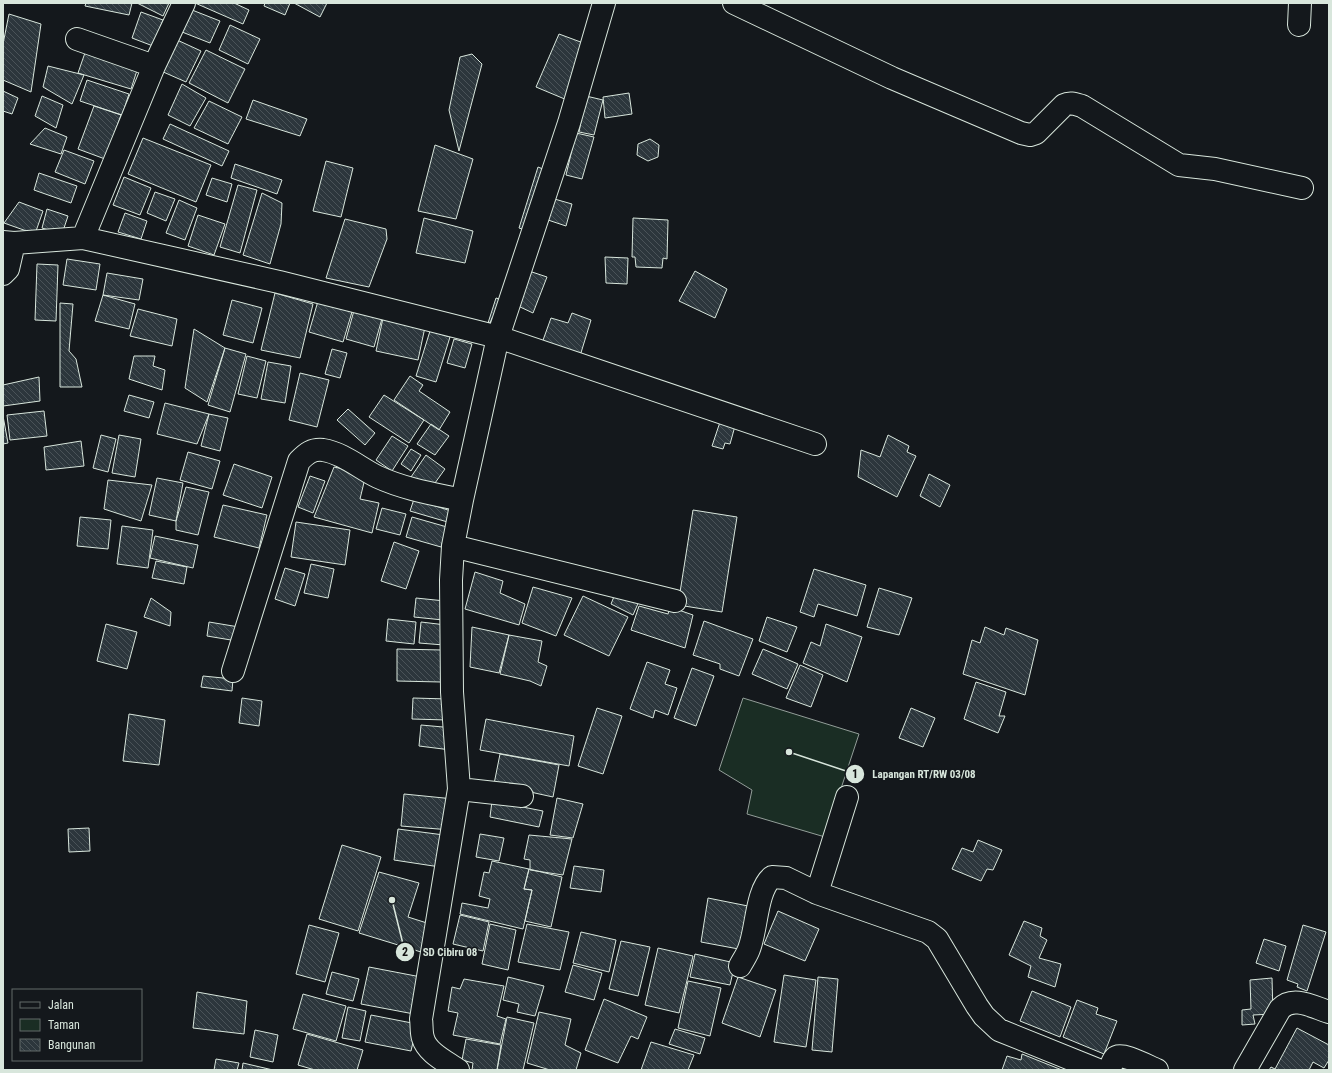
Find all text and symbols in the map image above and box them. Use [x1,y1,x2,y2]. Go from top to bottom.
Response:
callout: Lapangan RT/RW 03/08 [845,762,984,785]
text: 1 [852,767,858,781]
text: Lapangan RT/RW 03/08 [872,768,976,781]
callout: SD Cibiru 08 [395,941,485,964]
text: 2 [402,945,408,959]
text: SD Cibiru 08 [423,946,478,959]
legend [12,989,142,1061]
text: Jalan [48,998,74,1012]
text: Taman [48,1018,80,1032]
text: Bangunan [48,1038,95,1052]

